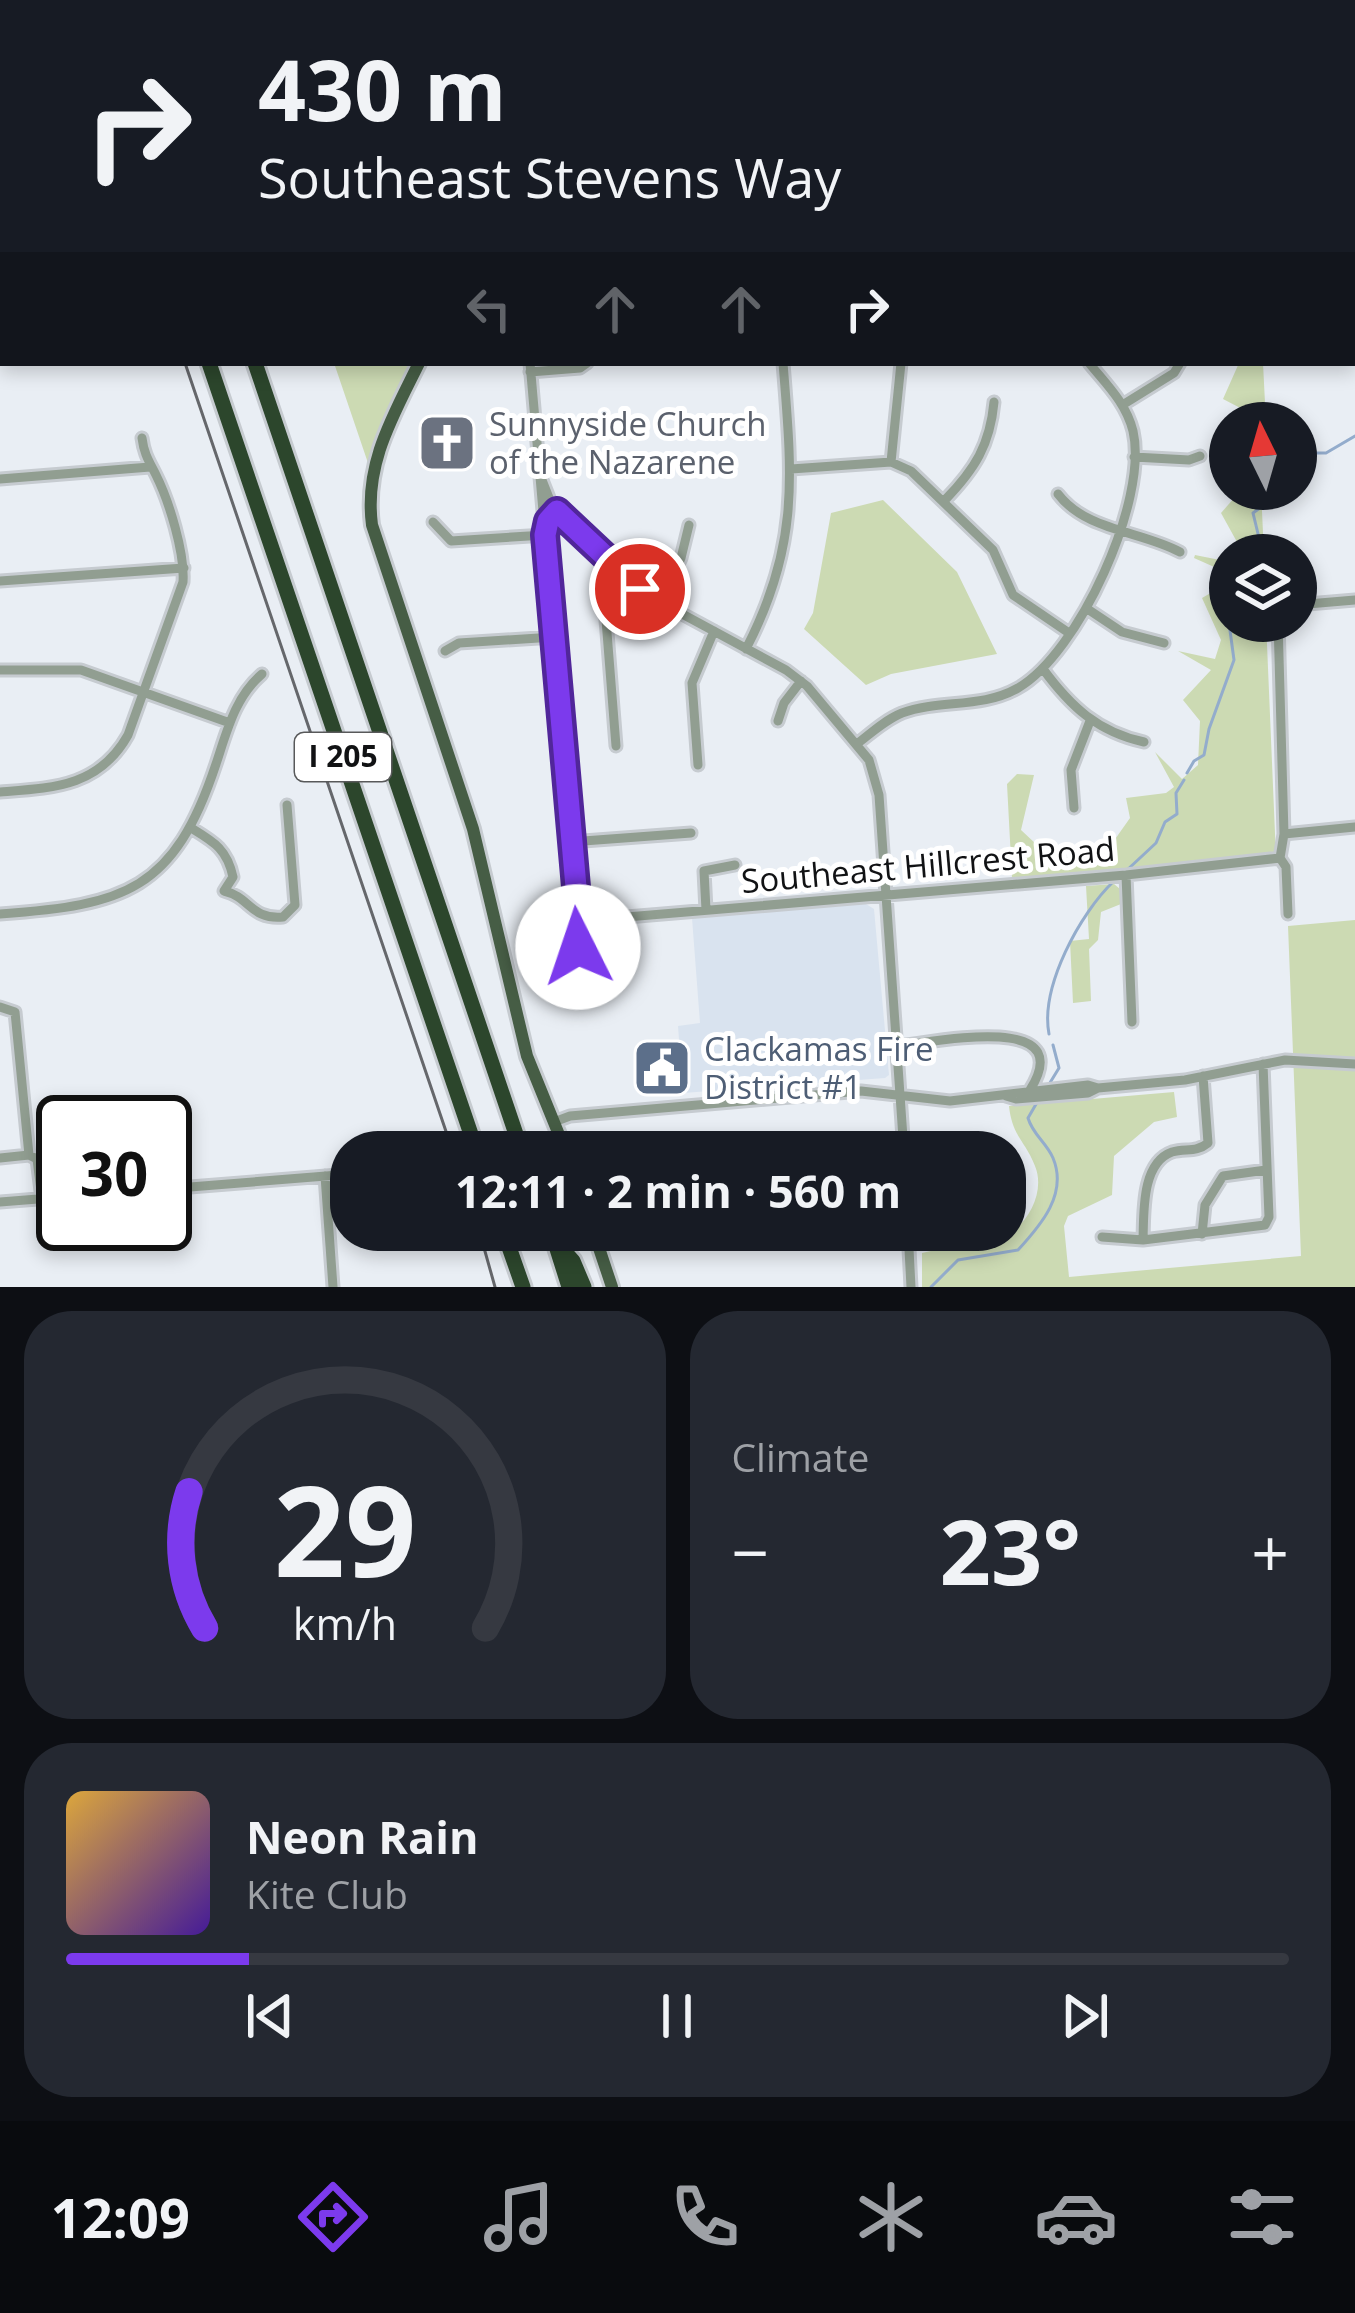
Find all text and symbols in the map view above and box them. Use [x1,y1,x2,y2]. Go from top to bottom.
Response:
text: 430 m [258,31,506,146]
icon: right [60,48,216,204]
text: Southeast Stevens Way [258,140,841,214]
icon: left [456,276,522,342]
icon: ahead [582,276,648,342]
icon: ahead [708,276,774,342]
icon: right [834,276,900,342]
place label: Sunnyside Church of the Nazarene [489,401,767,484]
north arrow [1209,402,1317,510]
map controls [1209,402,1317,642]
church icon: Sunnyside Church of the Nazarene [416,412,478,474]
button: layers [1209,534,1317,642]
pin [589,538,691,640]
icon: arrive [607,556,673,622]
road number: I 205 [295,733,391,781]
street label: Southeast Hillcrest Road [739,826,1117,903]
position arrow [515,884,641,1010]
place label: Clackamas Fire District #1 [704,1026,934,1109]
public building icon: Clackamas Fire District #1 [631,1037,693,1099]
speed limit sign: 30 [36,1095,192,1251]
text: 12:11 · 2 min · 560 m [455,1160,901,1221]
text: Climate [732,1430,869,1483]
text: 29 [273,1444,416,1614]
text: 23° [940,1489,1081,1611]
text: − [732,1506,769,1596]
text: + [1251,1506,1289,1596]
text: km/h [293,1594,397,1653]
text: Neon Rain [246,1806,479,1867]
text: Kite Club [246,1867,408,1920]
icon: previous [237,1983,303,2049]
icon: pause [644,1983,710,2049]
icon: next [1052,1983,1118,2049]
icon: directions [291,2175,375,2259]
icon: music [477,2175,561,2259]
icon: phone [663,2175,747,2259]
icon: climate [849,2175,933,2259]
icon: car [1034,2175,1118,2259]
icon: filters [1220,2175,1304,2259]
text: 12:09 [51,2180,190,2254]

